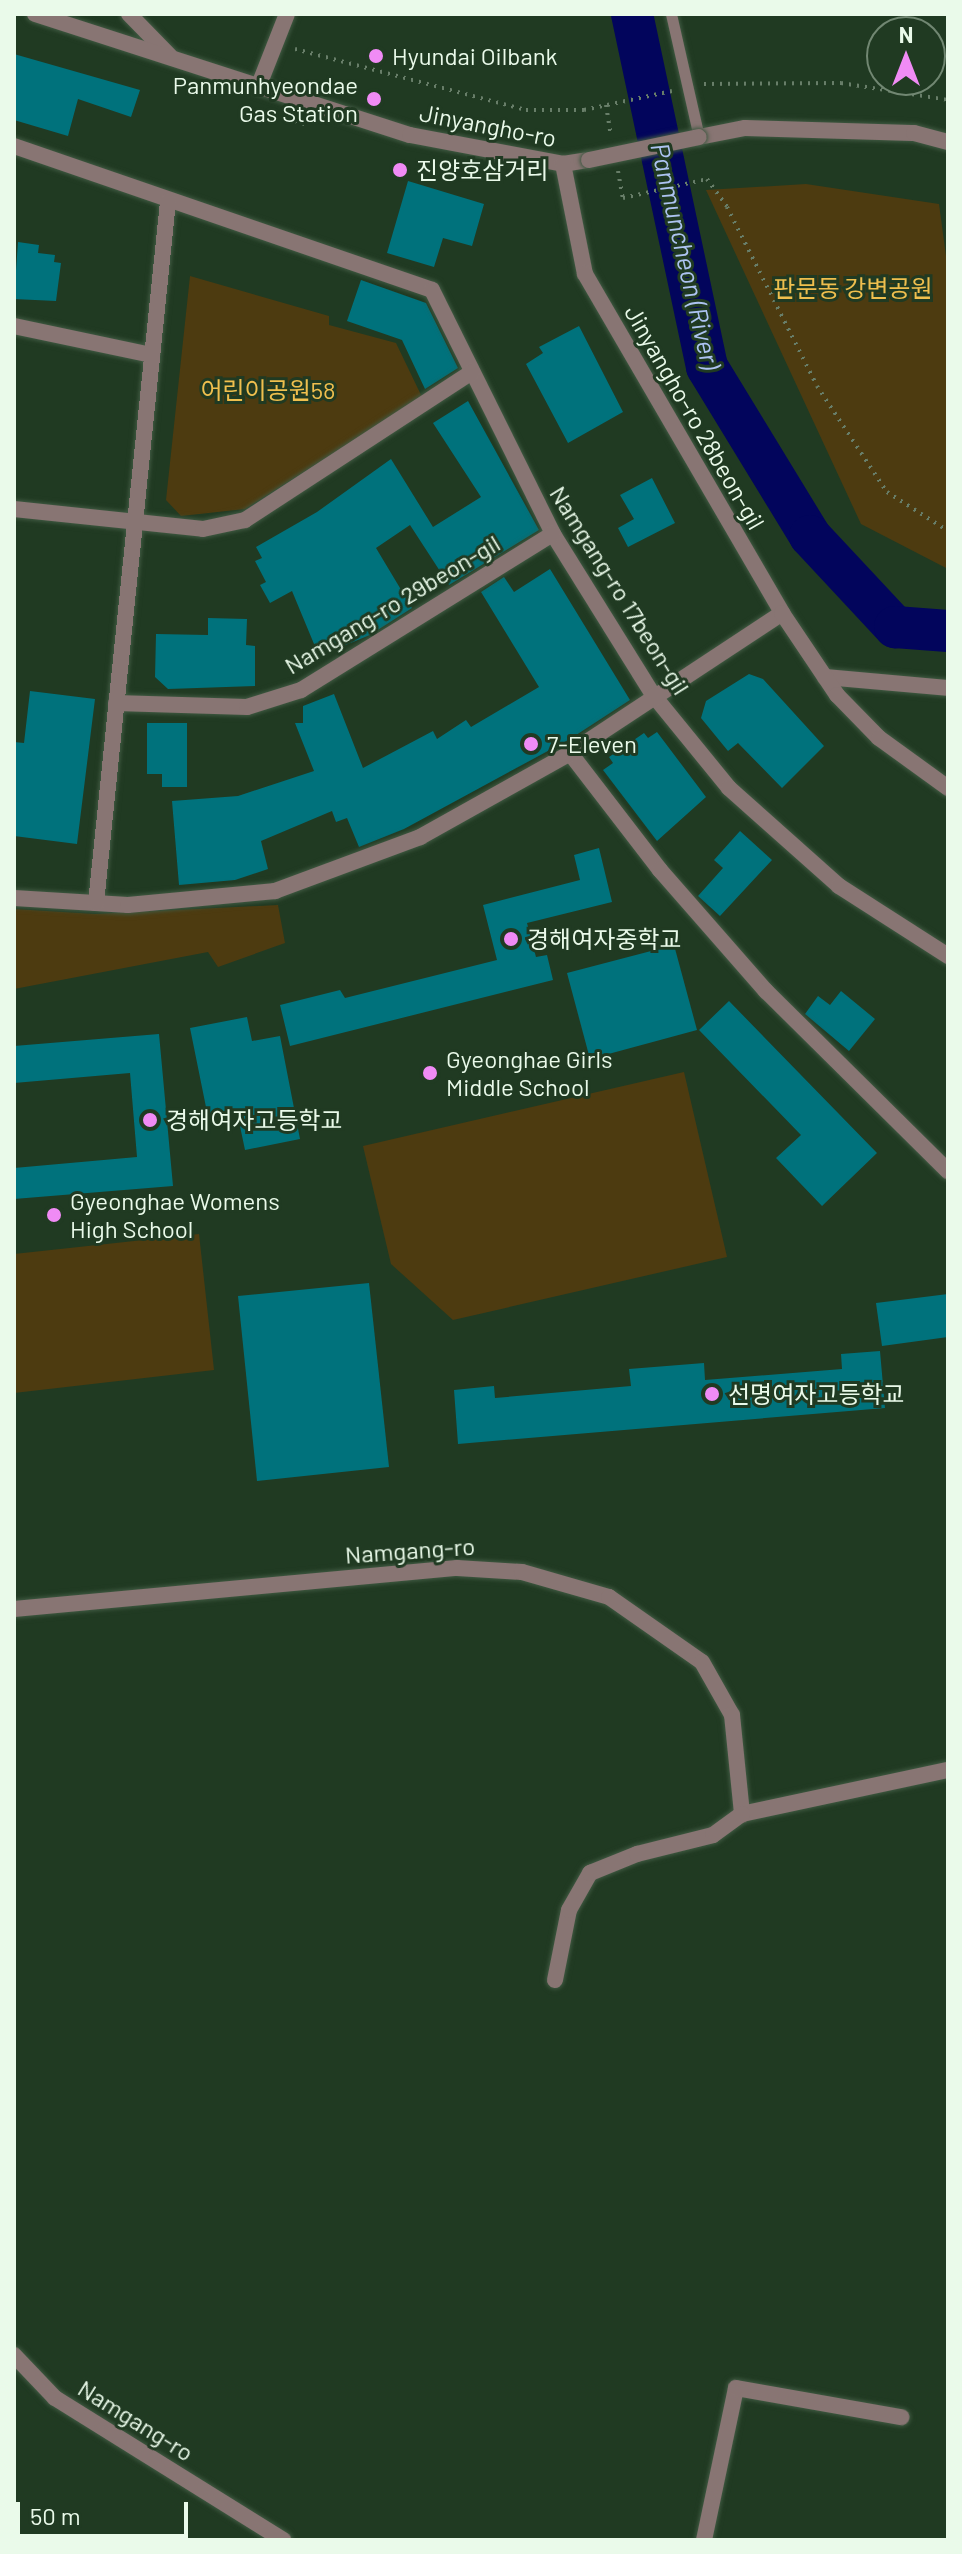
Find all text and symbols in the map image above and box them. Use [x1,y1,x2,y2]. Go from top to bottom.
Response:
north arrow [866,16,946,96]
text: N [899,21,913,47]
place label: Hyundai Oilbank [392,42,558,70]
marker: Hyundai Oilbank [367,47,385,65]
place label: Panmunhyeondae Gas Station [173,71,358,127]
marker: Panmunhyeondae Gas Station [365,90,383,108]
street label: Jinyangho-ro [417,98,559,152]
water label: Panmuncheon (River) [645,140,727,372]
place label: 진양호삼거리 [416,156,548,184]
marker: 진양호삼거리 [391,161,409,179]
park label: 판문동 강변공원 [773,274,933,302]
street label: Jinyangho-ro 28beon-gil [619,300,771,534]
park label: 어린이공원58 [200,376,336,404]
street label: Namgang-ro 17beon-gil [544,480,696,700]
street label: Namgang-ro 29beon-gil [279,528,505,680]
place label: 7-Eleven [547,730,637,758]
marker: 7-Eleven [522,735,540,753]
place label: 경해여자중학교 [527,925,682,953]
marker: 경해여자중학교 [502,930,520,948]
place label: Gyeonghae Girls Middle School [446,1045,612,1101]
marker: Gyeonghae Girls Middle School [421,1064,439,1082]
place label: 경해여자고등학교 [166,1106,343,1134]
marker: 경해여자고등학교 [141,1111,159,1129]
place label: Gyeonghae Womens High School [70,1187,280,1243]
marker: Gyeonghae Womens High School [45,1206,63,1224]
place label: 선명여자고등학교 [728,1380,905,1408]
marker: 선명여자고등학교 [703,1385,721,1403]
street label: Namgang-ro [344,1531,476,1569]
street label: Namgang-ro [73,2373,199,2467]
scale bar [20,2486,192,2536]
text: 50 m [30,2501,81,2530]

